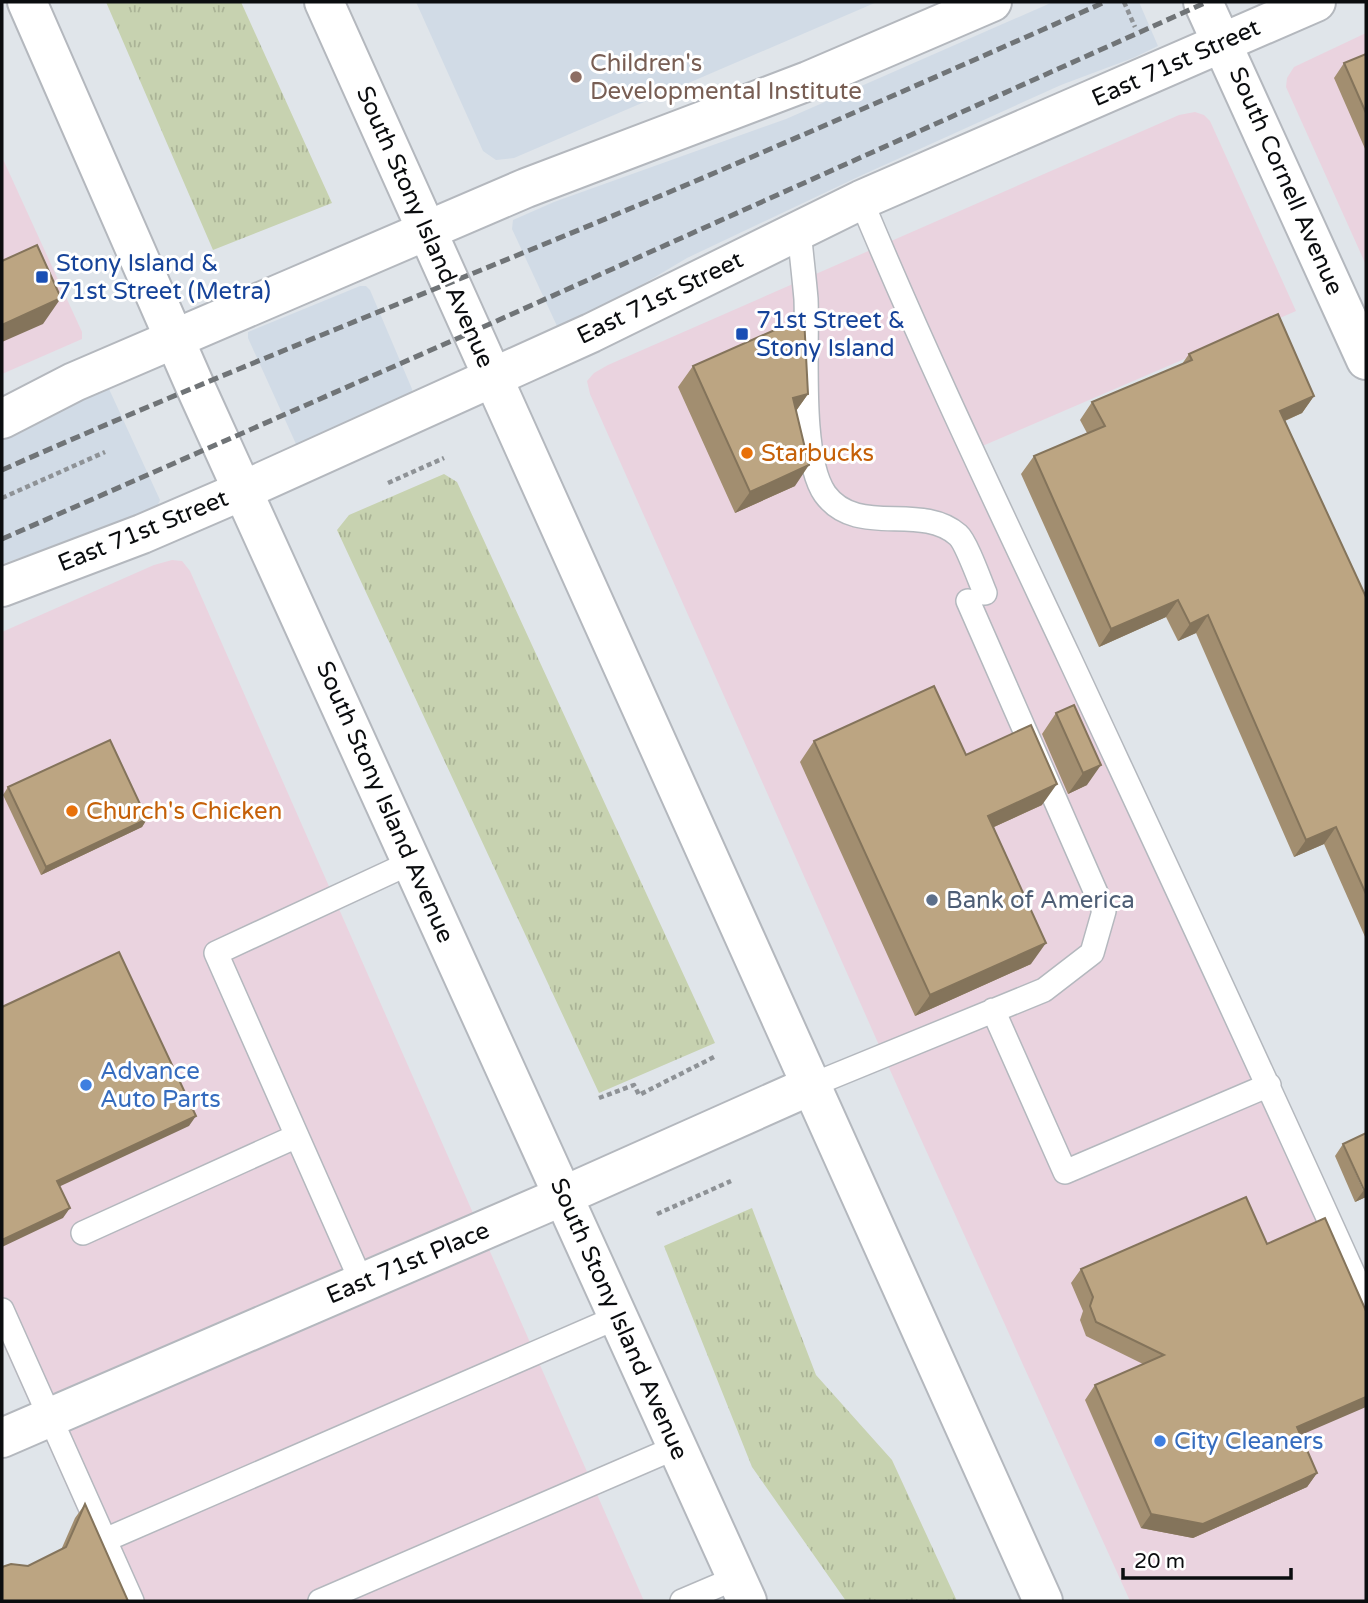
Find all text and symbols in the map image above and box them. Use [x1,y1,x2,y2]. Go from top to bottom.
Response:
street label: East 71st Street [1087,13,1265,113]
place label: Children's Developmental Institute [590,49,862,106]
street label: South Cornell Avenue [1223,63,1349,299]
marker: Children's Developmental Institute [568,69,584,85]
street label: South Stony Island Avenue [350,82,500,372]
street label: East 71st Street [572,245,748,351]
place label: Stony Island & 71st Street (Metra) [56,249,271,306]
marker: Stony Island & 71st Street (Metra) [34,269,50,285]
place label: 71st Street & Stony Island [756,306,905,363]
marker: 71st Street & Stony Island [734,326,750,342]
place label: Starbucks [761,439,874,468]
marker: Starbucks [739,445,755,461]
street label: East 71st Street [54,484,232,578]
street label: South Stony Island Avenue [310,657,460,947]
place label: Church's Chicken [86,797,282,826]
marker: Church's Chicken [64,803,80,819]
place label: Bank of America [946,886,1135,915]
marker: Bank of America [924,892,940,908]
place label: Advance Auto Parts [100,1057,221,1114]
marker: Advance Auto Parts [78,1077,94,1093]
street label: South Stony Island Avenue [544,1174,694,1464]
street label: East 71st Place [322,1216,494,1310]
place label: City Cleaners [1174,1427,1323,1456]
marker: City Cleaners [1152,1433,1168,1449]
scale bar [1123,1536,1291,1580]
text: 20 m [1134,1549,1185,1574]

